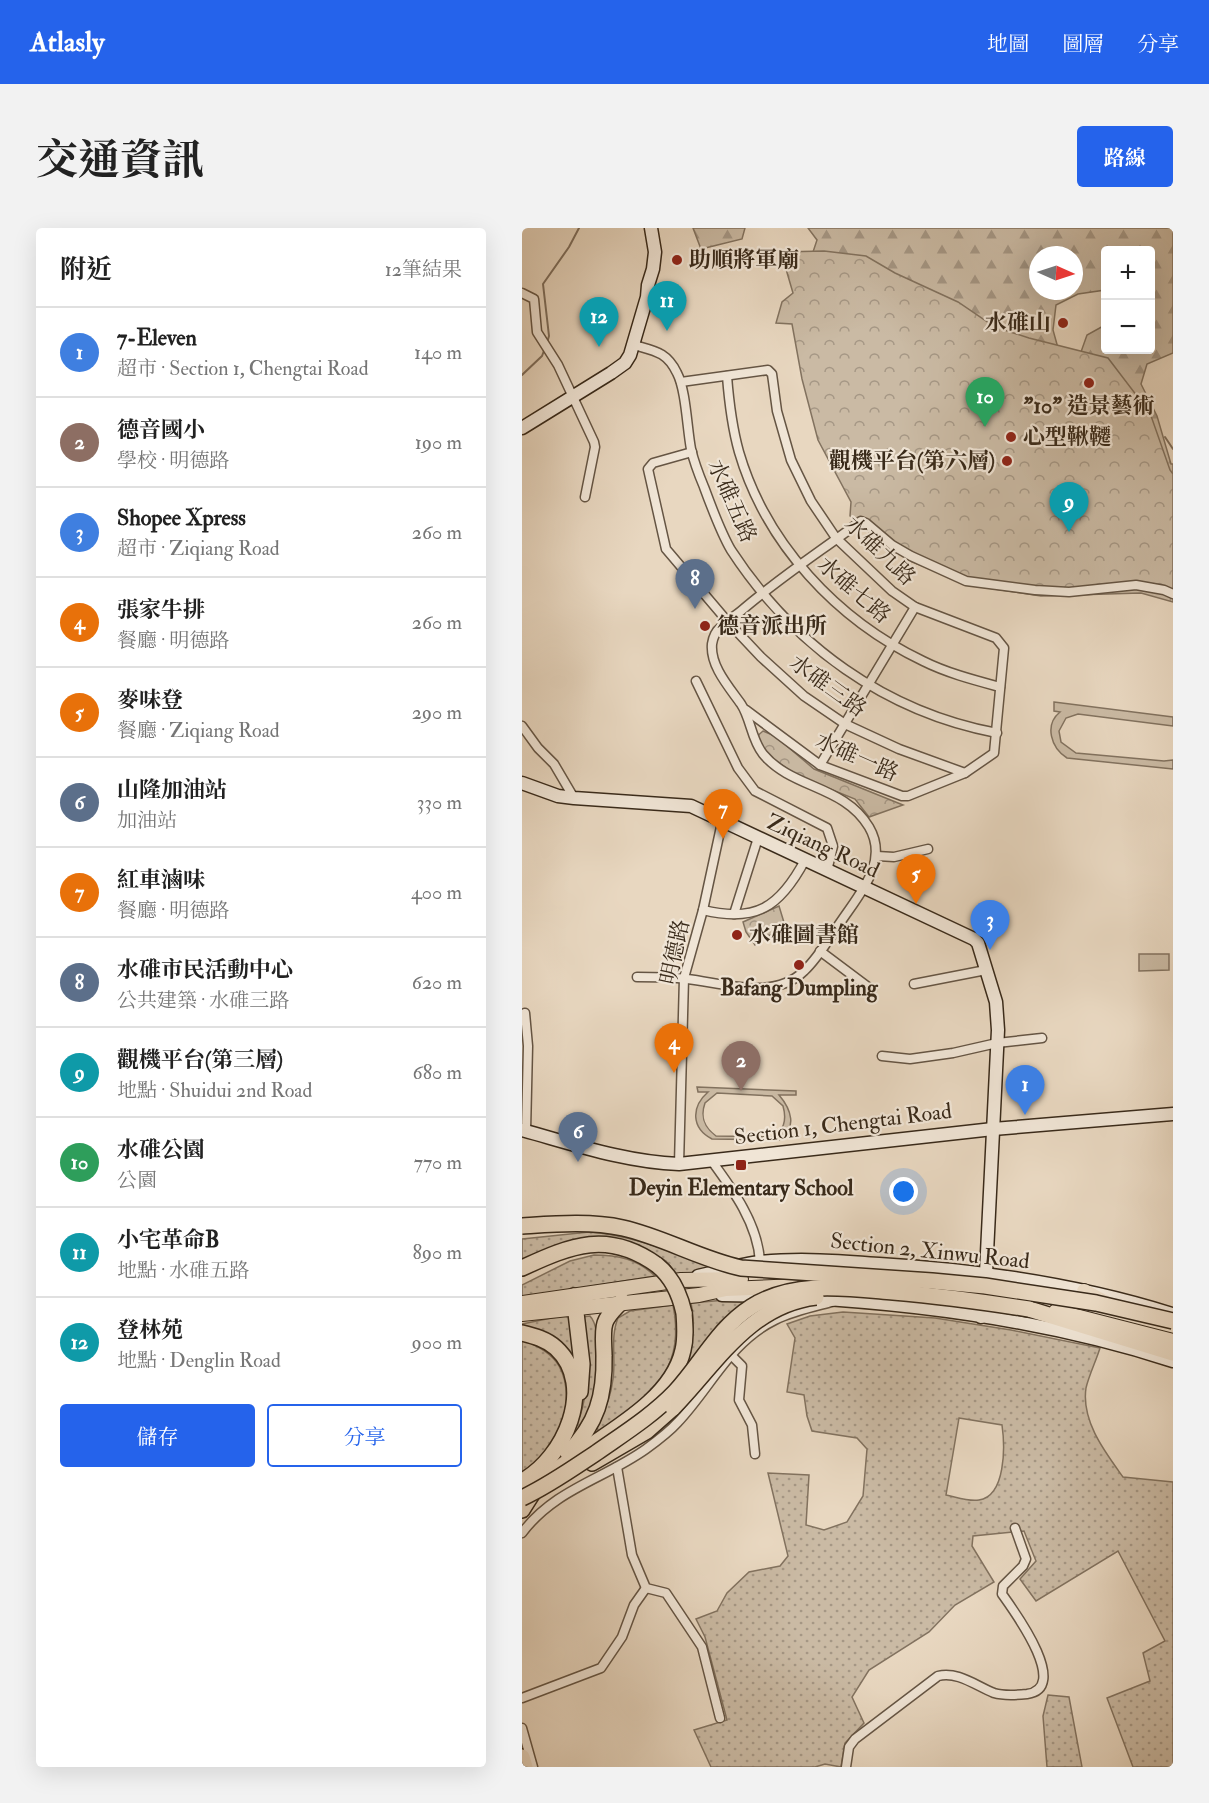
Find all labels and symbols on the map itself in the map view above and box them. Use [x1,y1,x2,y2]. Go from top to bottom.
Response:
place label: 助順將軍廟 [689,246,799,274]
north arrow [1029,246,1083,300]
marker: 助順將軍廟 [670,253,684,267]
pin: 11 [648,282,686,331]
pin: 12 [580,298,619,347]
place label: 水碓山 [985,309,1051,337]
marker: 水碓山 [1056,316,1070,330]
marker: "10" 造景藝術 [1082,376,1096,390]
pin: 10 [966,378,1004,427]
place label: "10" 造景藝術 [1023,392,1155,420]
place label: 心型鞦韆 [1023,423,1111,451]
marker: 心型鞦韆 [1004,430,1018,444]
place label: 觀機平台(第六層) [829,447,995,475]
marker: 觀機平台(第六層) [1000,454,1014,468]
street label: 水碓五路 [701,455,763,547]
pin: 9 [1050,482,1088,532]
street label: 水碓九路 [839,510,921,592]
street label: 水碓七路 [812,551,896,629]
pin: 8 [676,560,714,609]
place label: 德音派出所 [717,612,827,640]
marker: 德音派出所 [698,619,712,633]
street label: 水碓三路 [784,649,872,723]
street label: 水碓一路 [811,726,903,788]
pin: 7 [704,790,742,839]
street label: Ziqiang Road [762,808,884,884]
pin: 5 [896,854,936,904]
pin: 3 [970,900,1010,950]
street label: 明德路 [654,917,696,987]
place label: 水碓圖書館 [749,921,859,949]
marker: 水碓圖書館 [730,928,744,942]
marker: Bafang Dumpling [792,958,806,972]
place label: Bafang Dumpling [720,974,879,1003]
pin: 4 [654,1024,694,1073]
pin: 2 [722,1042,760,1091]
pin: 1 [1006,1066,1044,1115]
street label: Section 1, Chengtai Road [733,1097,954,1151]
pin: 6 [558,1112,598,1162]
marker: Deyin Elementary School [734,1158,748,1172]
place label: Deyin Elementary School [629,1174,854,1203]
your location [889,1177,918,1206]
street label: Section 2, Xinwu Road [829,1227,1031,1275]

